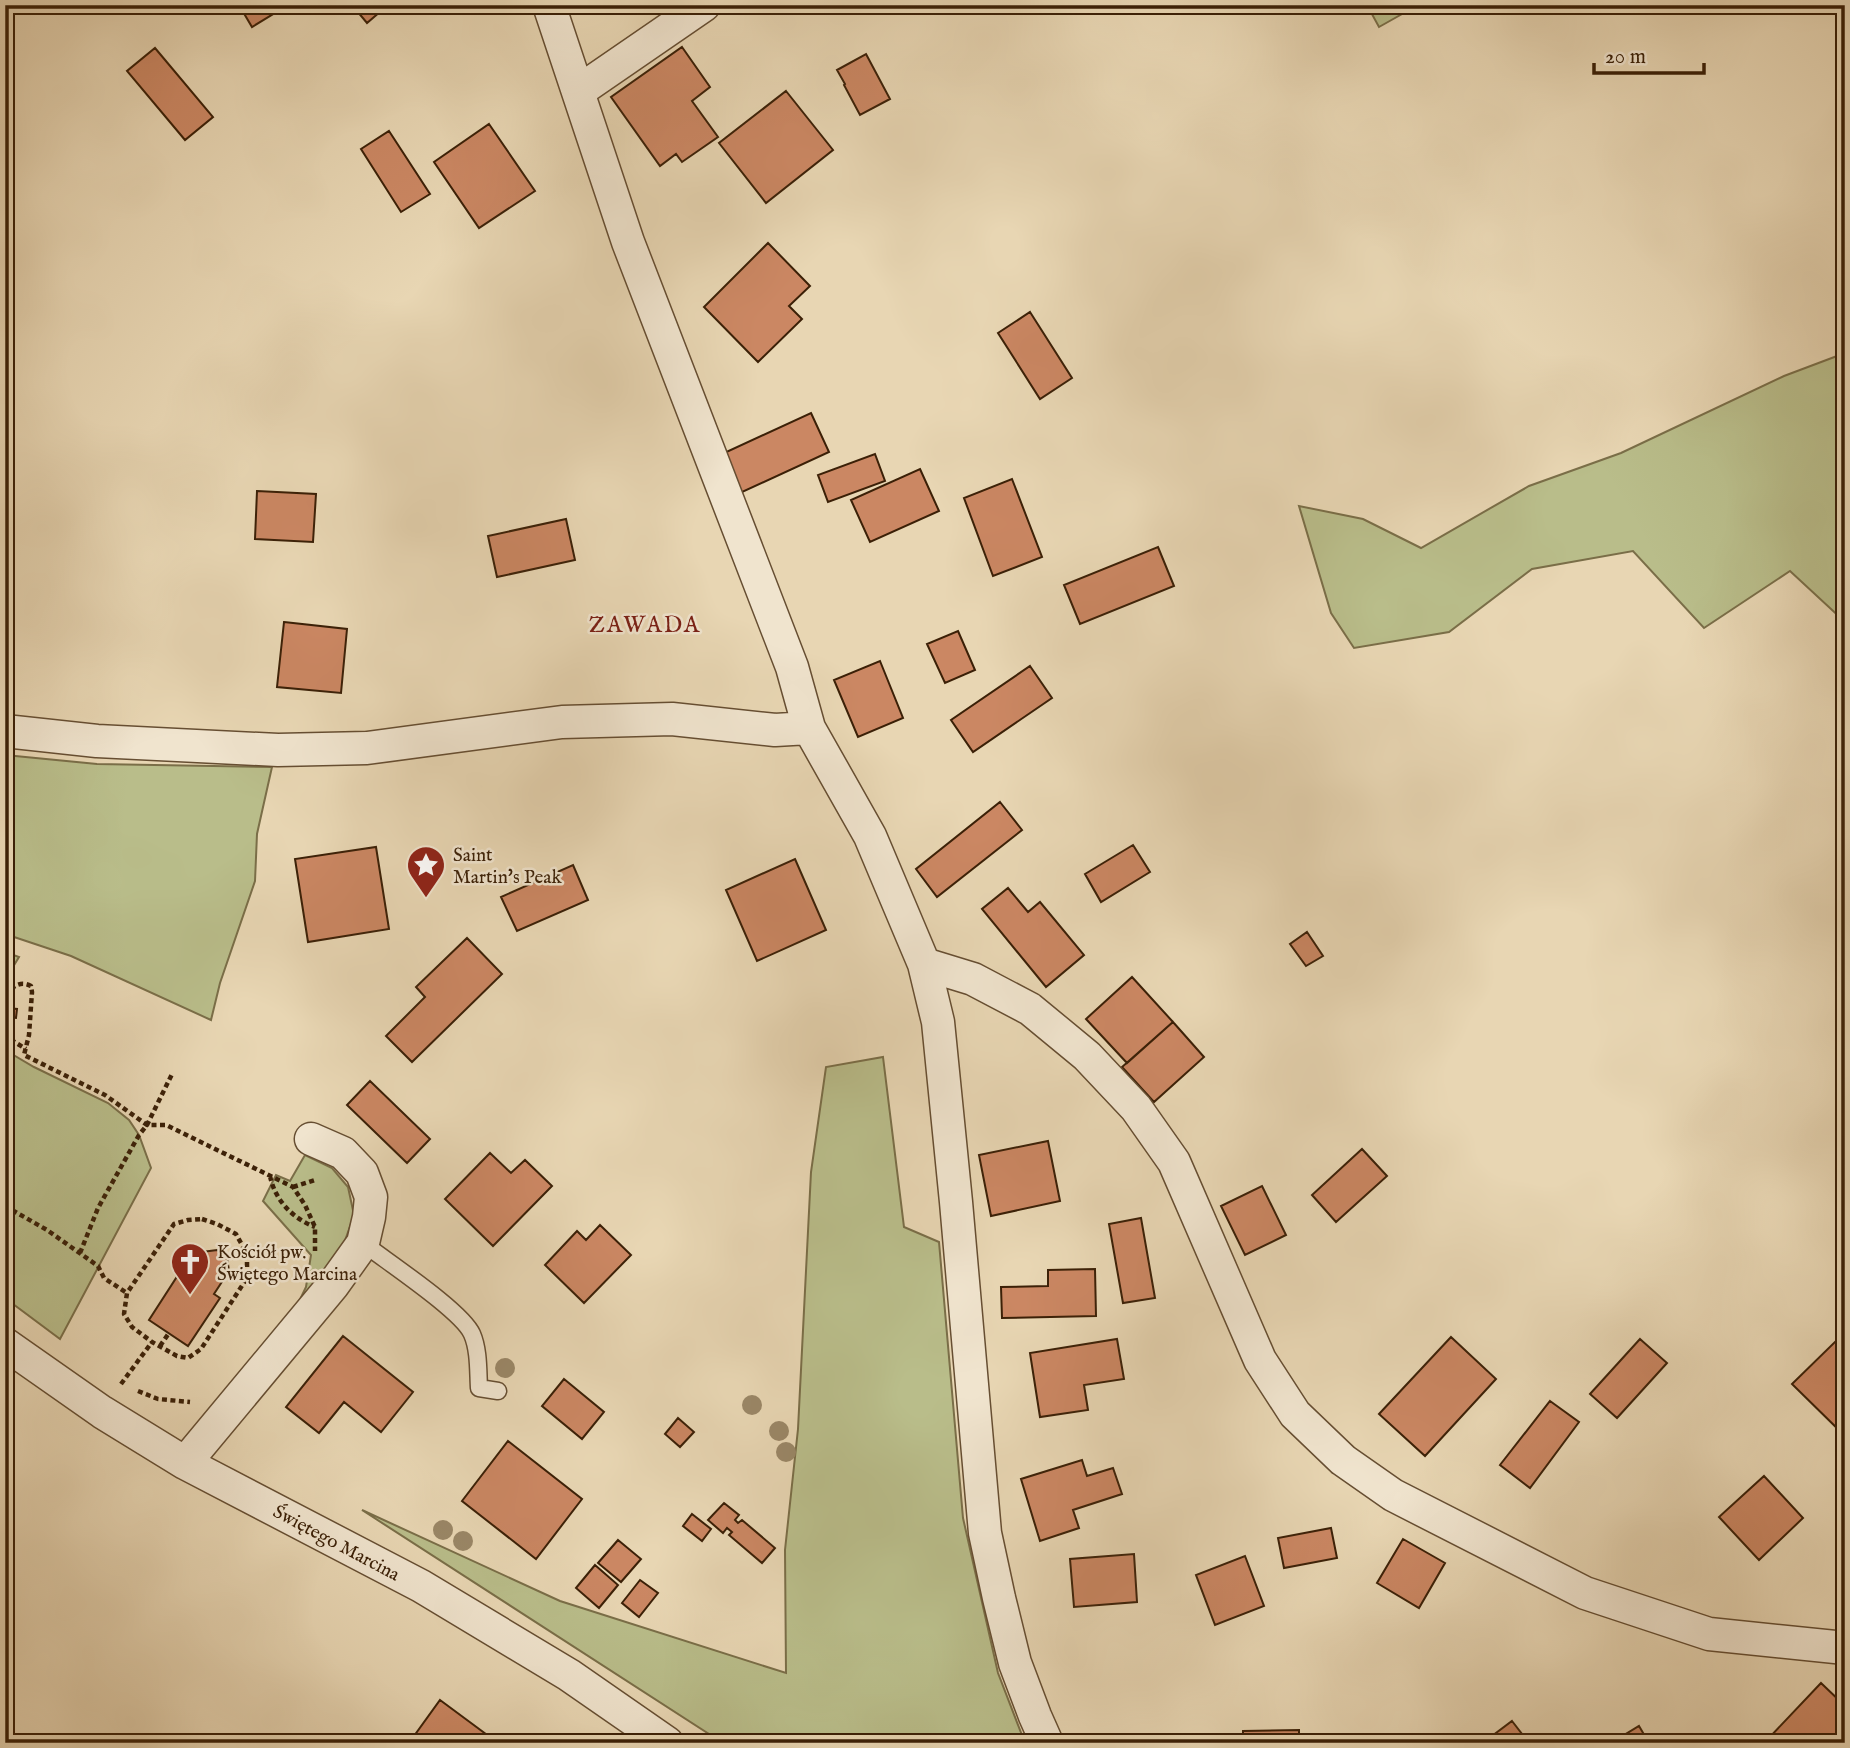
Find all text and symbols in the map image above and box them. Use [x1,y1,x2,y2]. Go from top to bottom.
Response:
scale bar [1594,32,1705,76]
text: 20 m [1605,44,1646,71]
district label: ZAWADA [589,611,701,640]
place icon: Saint Martin's Peak [405,844,447,899]
place label: Saint Martin's Peak [453,844,562,890]
church icon: Kościół pw. Świętego Marcina [169,1241,211,1296]
place label: Kościół pw. Świętego Marcina [217,1241,358,1287]
street label: Świętego Marcina [269,1499,405,1588]

